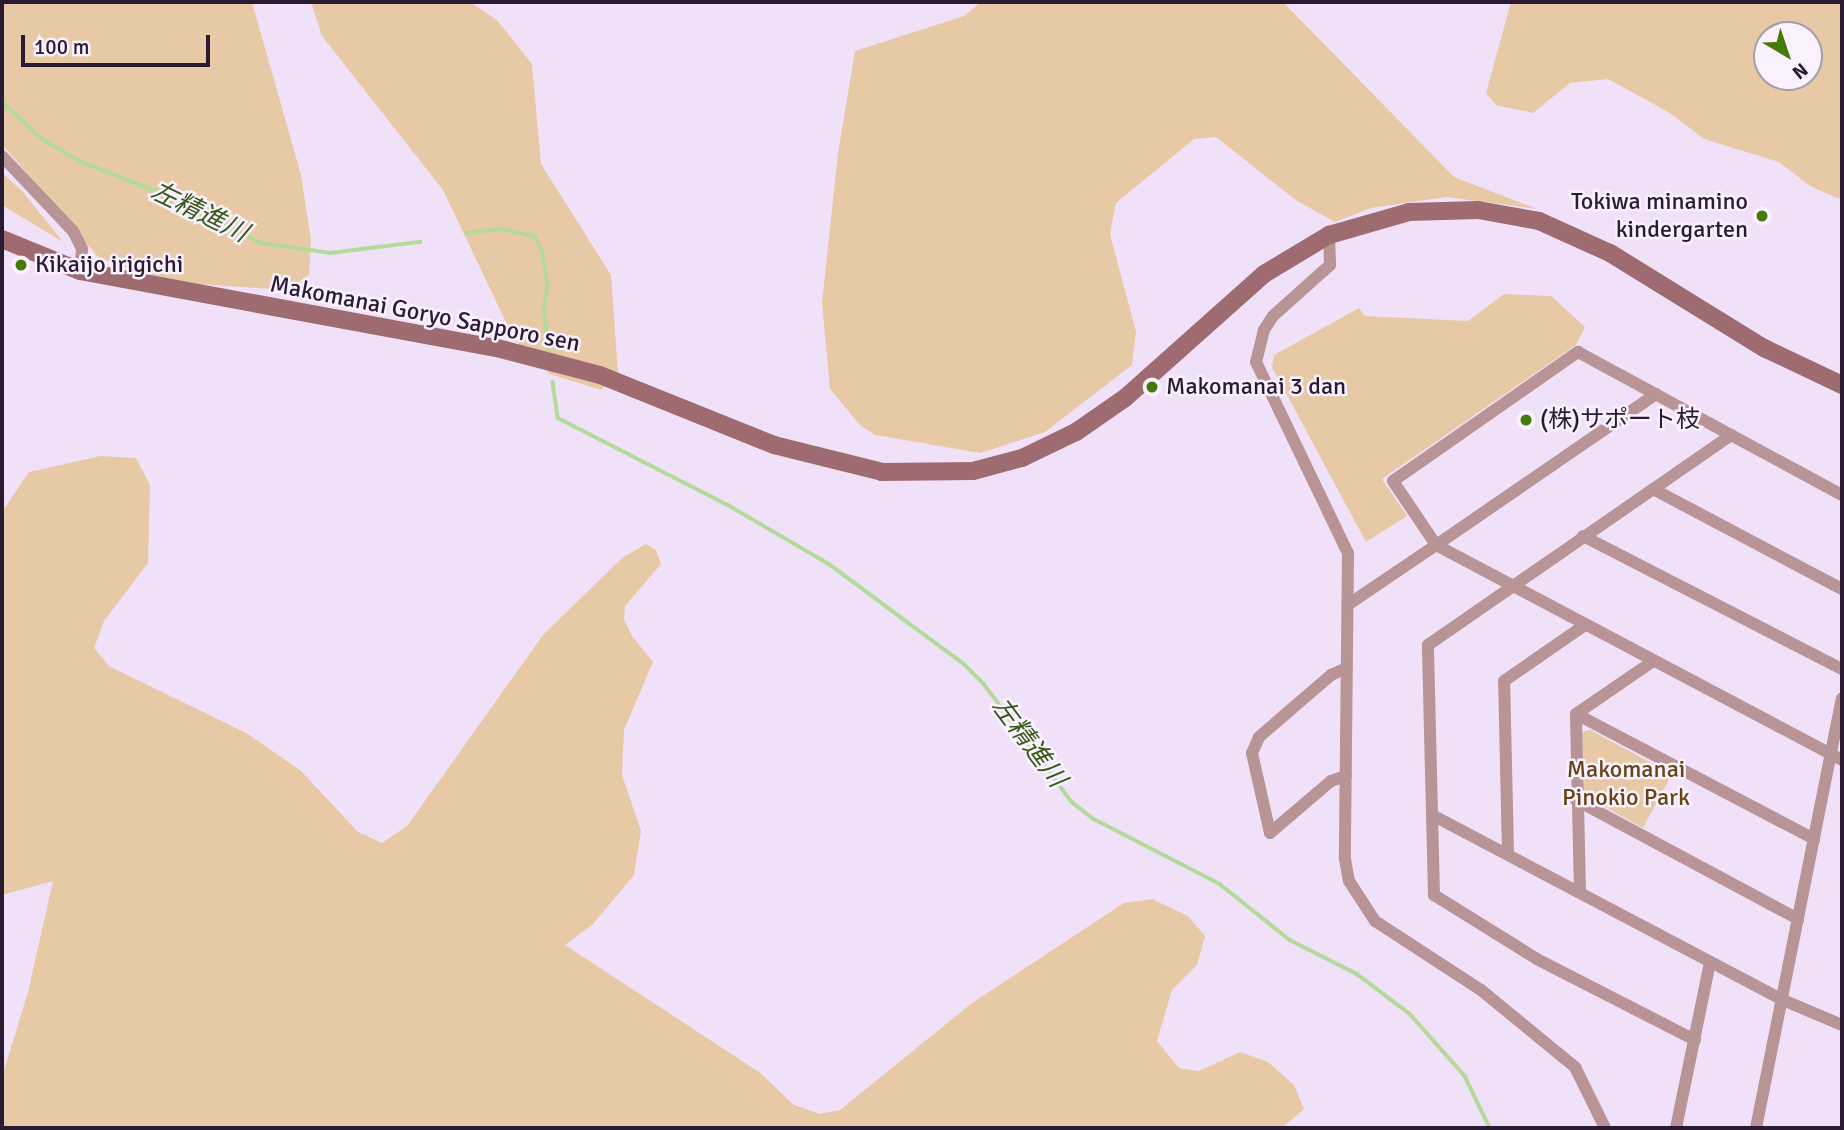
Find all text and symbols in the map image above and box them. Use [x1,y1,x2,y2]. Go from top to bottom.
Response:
scale bar [24,21,214,65]
north arrow [1753,21,1823,91]
text: 100 m [34,34,89,60]
text: N [1787,57,1813,84]
water label: 左精進川 [145,176,253,250]
place label: Tokiwa minamino kindergarten [1571,188,1748,244]
marker: Tokiwa minamino kindergarten [1754,208,1770,224]
place label: Kikaijo irigichi [35,251,183,279]
marker: Kikaijo irigichi [13,257,29,273]
street label: Makomanai Goryo Sapporo sen [268,270,582,358]
place label: Makomanai 3 dan [1166,373,1346,401]
marker: Makomanai 3 dan [1144,379,1160,395]
place label: (株)サポート枝 [1540,406,1700,434]
marker: (株)サポート枝 [1518,412,1534,428]
water label: 左精進川 [984,692,1072,794]
park label: Makomanai Pinokio Park [1562,756,1690,812]

